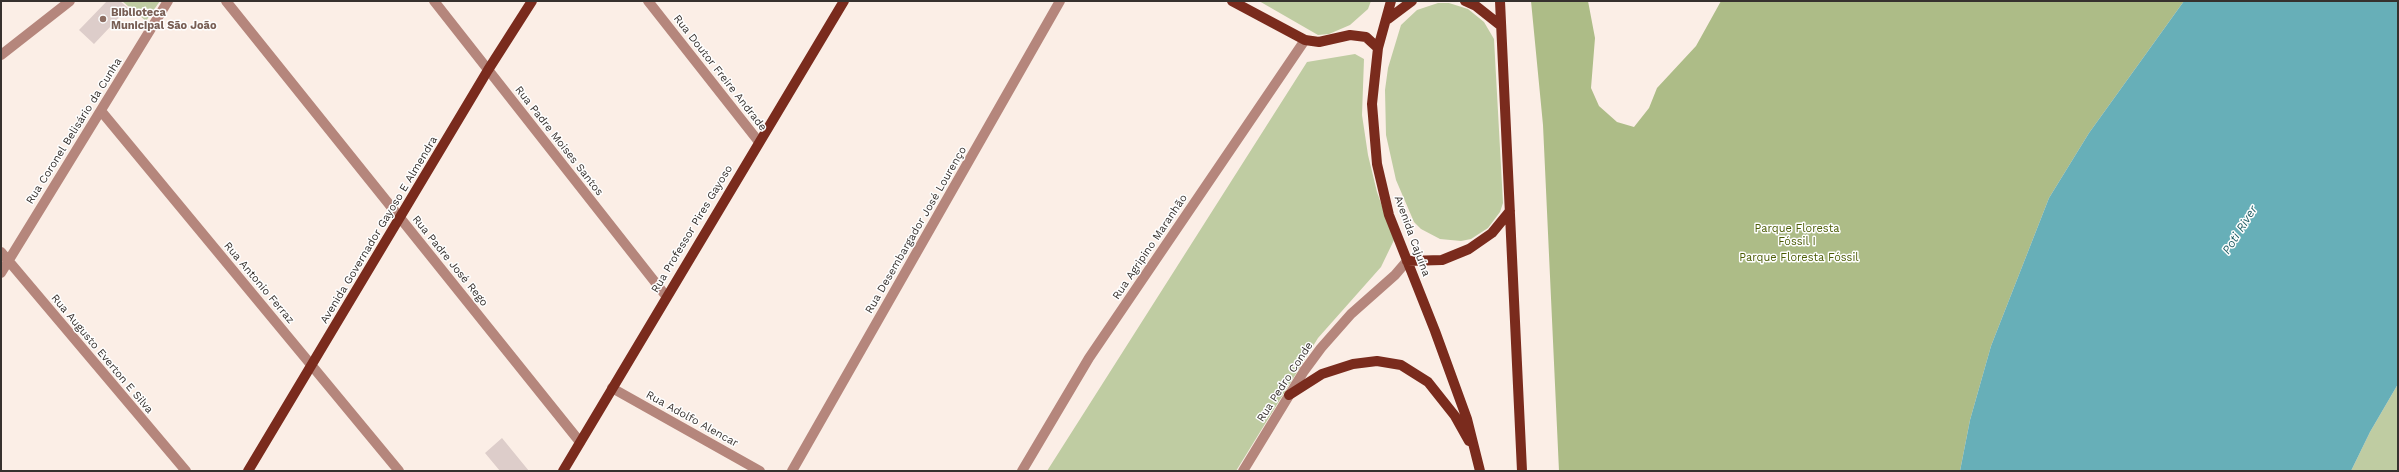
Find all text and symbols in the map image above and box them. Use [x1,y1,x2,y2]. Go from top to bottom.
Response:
place label: Biblioteca Municipal São João [111,6,217,32]
street label: Rua Doutor Freire Andrade [671,12,769,134]
marker: Biblioteca Municipal São João [98,14,108,24]
street label: Rua Coronel Belisário da Cunha [23,55,125,207]
street label: Rua Padre Moises Santos [512,83,606,199]
street label: Avenida Governador Gayoso E Almendra [318,134,440,326]
street label: Rua Desembargador José Lourenço [863,144,969,316]
street label: Rua Professor Pires Gayoso [649,163,735,295]
street label: Rua Agripino Maranhão [1110,192,1190,302]
street label: Avenida Cajuína [1391,194,1433,278]
water label: Poti River [2219,203,2261,257]
street label: Rua Padre José Rego [409,213,491,309]
park label: Parque Floresta Fóssil I [1755,222,1839,248]
street label: Rua Antonio Ferraz [221,239,297,327]
park label: Parque Floresta Fóssil [1739,251,1859,265]
street label: Rua Augusto Everton E Silva [48,292,156,416]
street label: Rua Pedro Conde [1254,340,1316,424]
street label: Rua Adolfo Alencar [644,388,740,450]

